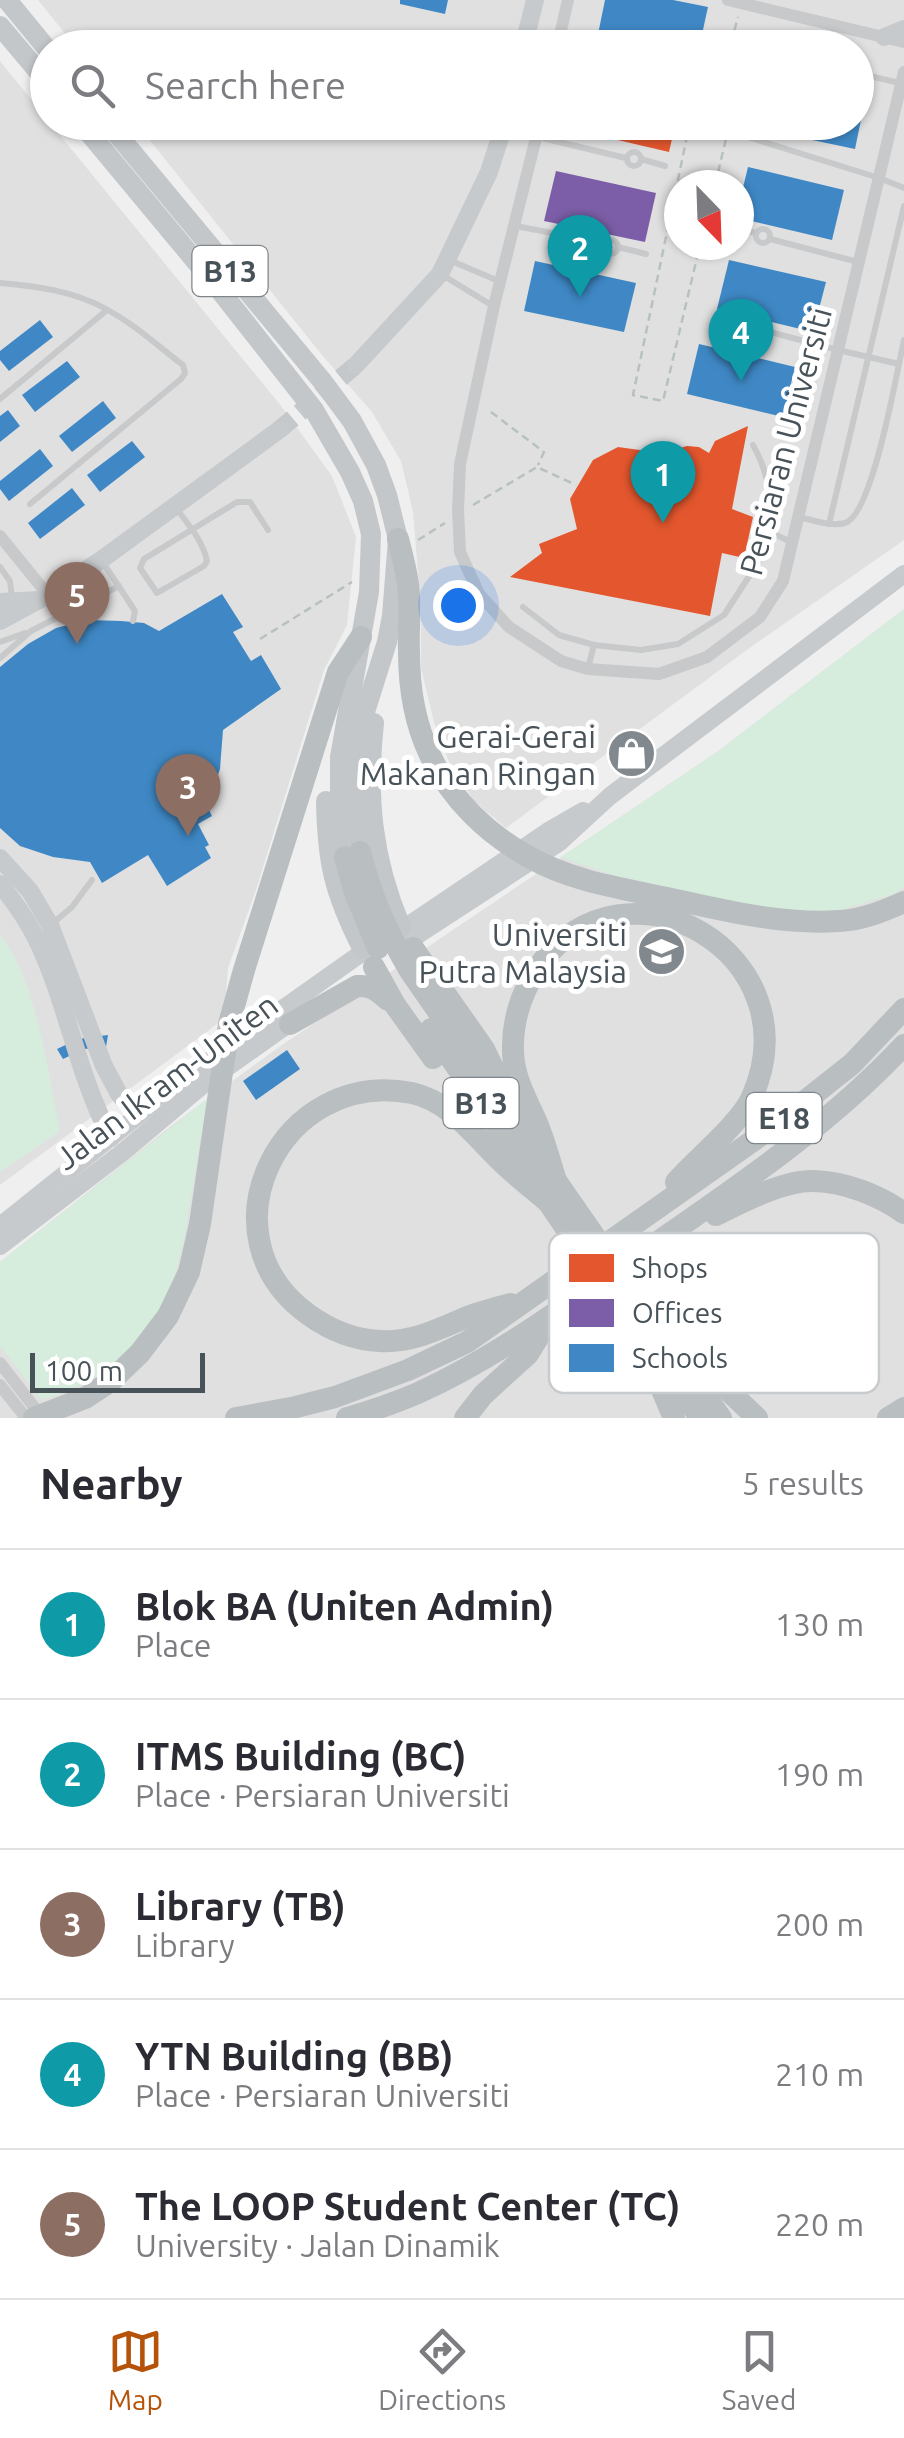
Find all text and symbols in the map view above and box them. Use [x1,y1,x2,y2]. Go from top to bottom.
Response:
search box [30,30,874,140]
icon: search [65,58,120,113]
text: Search here [145,64,346,106]
north arrow [664,170,754,260]
pin: 2 [548,214,612,297]
road number: B13 [192,246,268,296]
pin: 4 [708,298,774,381]
street label: Persiaran Universiti [732,303,838,579]
pin: 1 [630,440,696,523]
pin: 5 [44,562,110,644]
your location [433,580,484,631]
place label: Gerai-Gerai Makanan Ringan [360,718,596,791]
shop icon: Gerai-Gerai Makanan Ringan [605,728,657,780]
pin: 3 [156,754,220,836]
place label: Universiti Putra Malaysia [418,916,627,989]
school or university icon: Universiti Putra Malaysia [636,926,688,978]
street label: Jalan Ikram-Uniten [48,986,284,1176]
road number: B13 [444,1078,518,1128]
road number: E18 [746,1093,822,1143]
legend [549,1233,879,1393]
text: Shops [632,1252,708,1283]
text: Offices [632,1297,722,1328]
text: Schools [632,1342,728,1373]
scale bar [30,1348,205,1392]
text: 100 m [45,1355,123,1386]
text: Nearby [40,1460,183,1507]
text: 5 results [742,1465,864,1501]
text: Blok BA (Uniten Admin) [135,1585,554,1627]
text: 1 [63,1606,82,1642]
text: 130 m [775,1606,864,1642]
text: Place [135,1627,211,1663]
text: ITMS Building (BC) [135,1735,466,1777]
text: 2 [63,1756,82,1792]
text: 190 m [775,1756,864,1792]
text: Place · Persiaran Universiti [135,1777,510,1813]
text: Library (TB) [135,1885,346,1927]
text: 3 [63,1906,82,1942]
text: 200 m [775,1906,864,1942]
text: Library [135,1927,235,1963]
text: YTN Building (BB) [135,2035,453,2077]
text: 4 [63,2056,82,2092]
text: 210 m [775,2056,864,2092]
text: Place · Persiaran Universiti [135,2077,510,2113]
text: The LOOP Student Center (TC) [135,2185,680,2227]
text: 5 [63,2206,82,2242]
text: 220 m [775,2206,864,2242]
text: University · Jalan Dinamik [135,2227,500,2263]
tab: Map [108,2324,163,2415]
tab: Directions [378,2324,506,2415]
tab: Saved [722,2324,796,2415]

